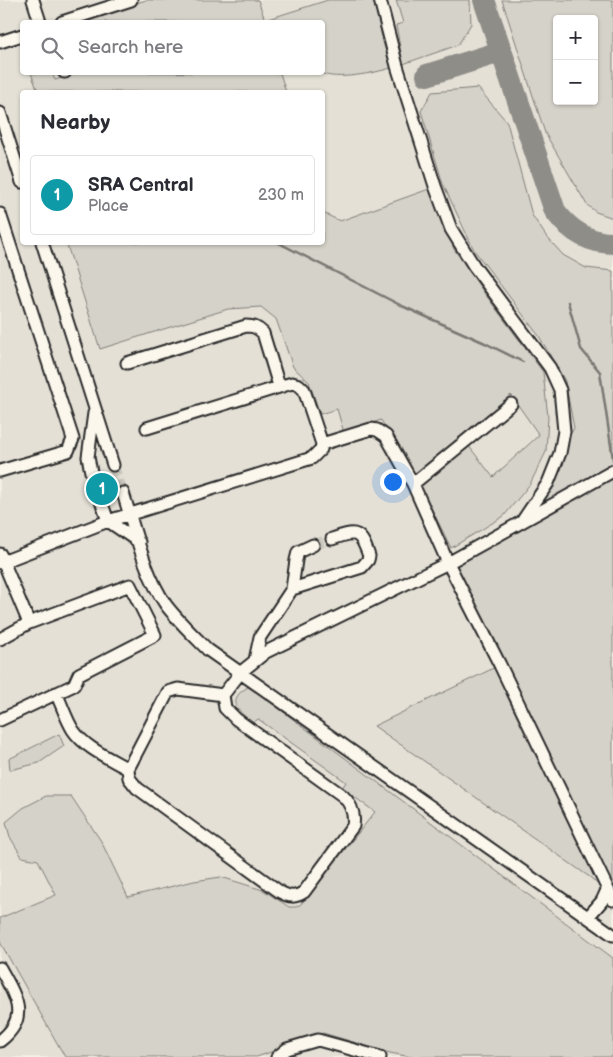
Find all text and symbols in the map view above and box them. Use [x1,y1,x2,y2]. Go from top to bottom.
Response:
map controls [553,15,598,105]
button: + [553,15,598,60]
search box [20,20,325,75]
icon: search [38,34,66,62]
text: Search here [78,36,183,59]
button: − [553,60,598,105]
text: Nearby [40,110,110,135]
text: SRA Central [88,174,193,197]
text: 1 [54,186,60,205]
text: 230 m [258,186,304,205]
text: Place [88,197,129,216]
your location [380,469,406,495]
pin: 1 [86,470,118,508]

